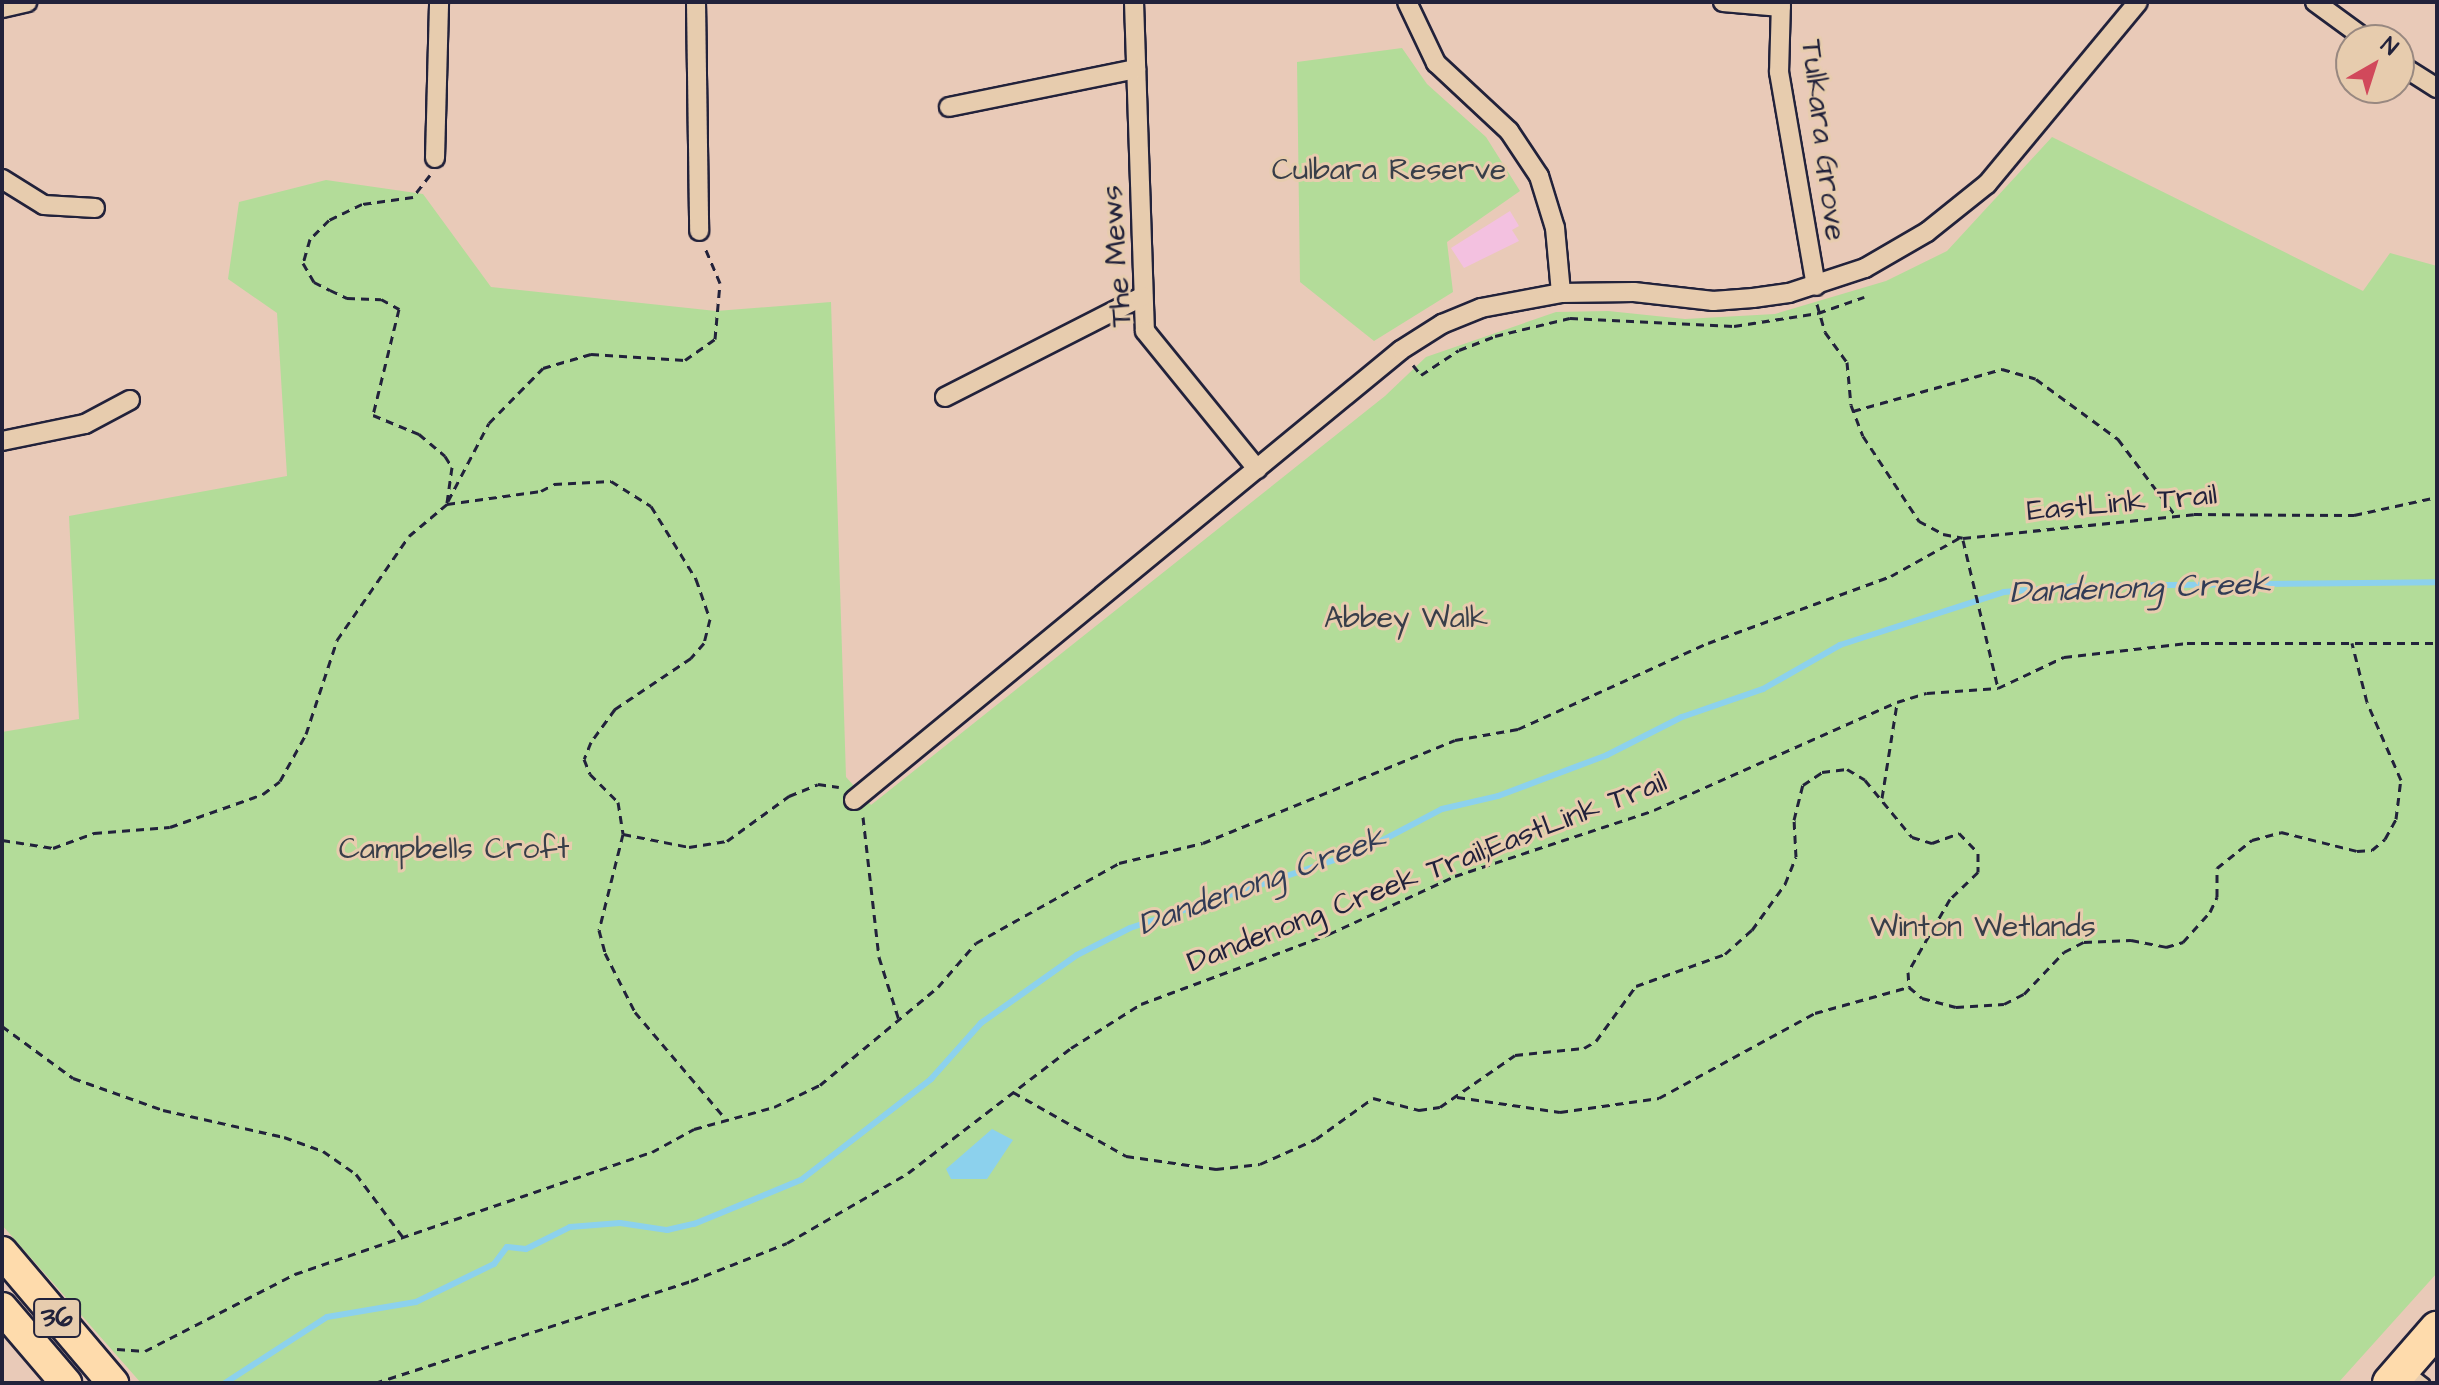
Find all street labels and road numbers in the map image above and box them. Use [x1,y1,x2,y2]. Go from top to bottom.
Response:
street label: Tulkara Grove [1793,37,1853,243]
street label: The Mews [1094,184,1140,328]
street label: EastLink Trail [2025,477,2219,529]
street label: Dandenong Creek Trail;EastLink Trail [1182,764,1672,980]
road number: 36 [33,1294,81,1342]

